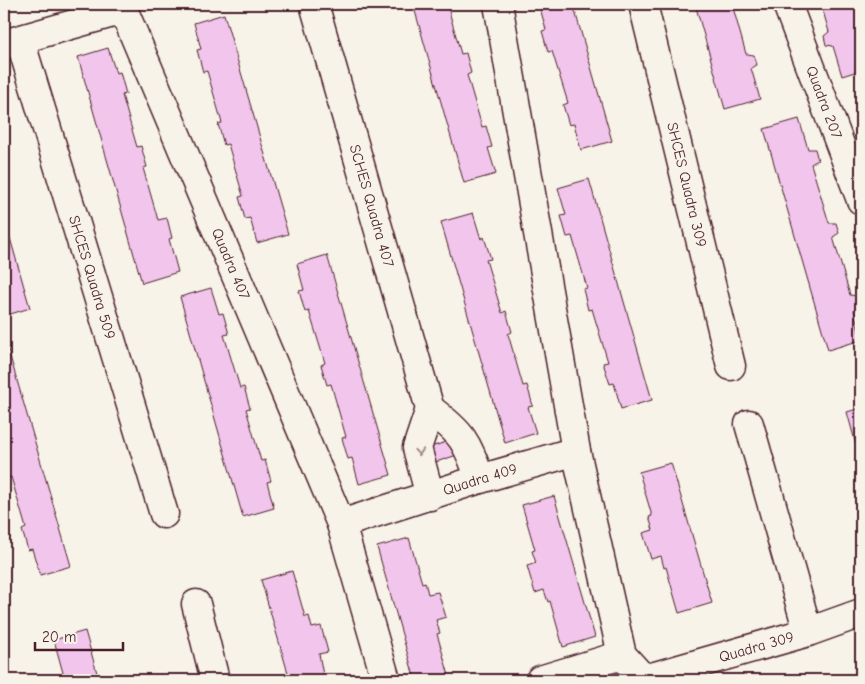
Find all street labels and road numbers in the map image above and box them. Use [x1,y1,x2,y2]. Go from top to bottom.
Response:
street label: Quadra 207 [802,63,846,141]
street label: SHCES Quadra 309 [663,120,711,249]
street label: SCHES Quadra 407 [346,143,398,269]
street label: SHCES Quadra 509 [65,213,119,341]
street label: Quadra 407 [208,225,254,302]
street label: Quadra 409 [441,460,519,499]
street label: Quadra 309 [717,628,796,666]

